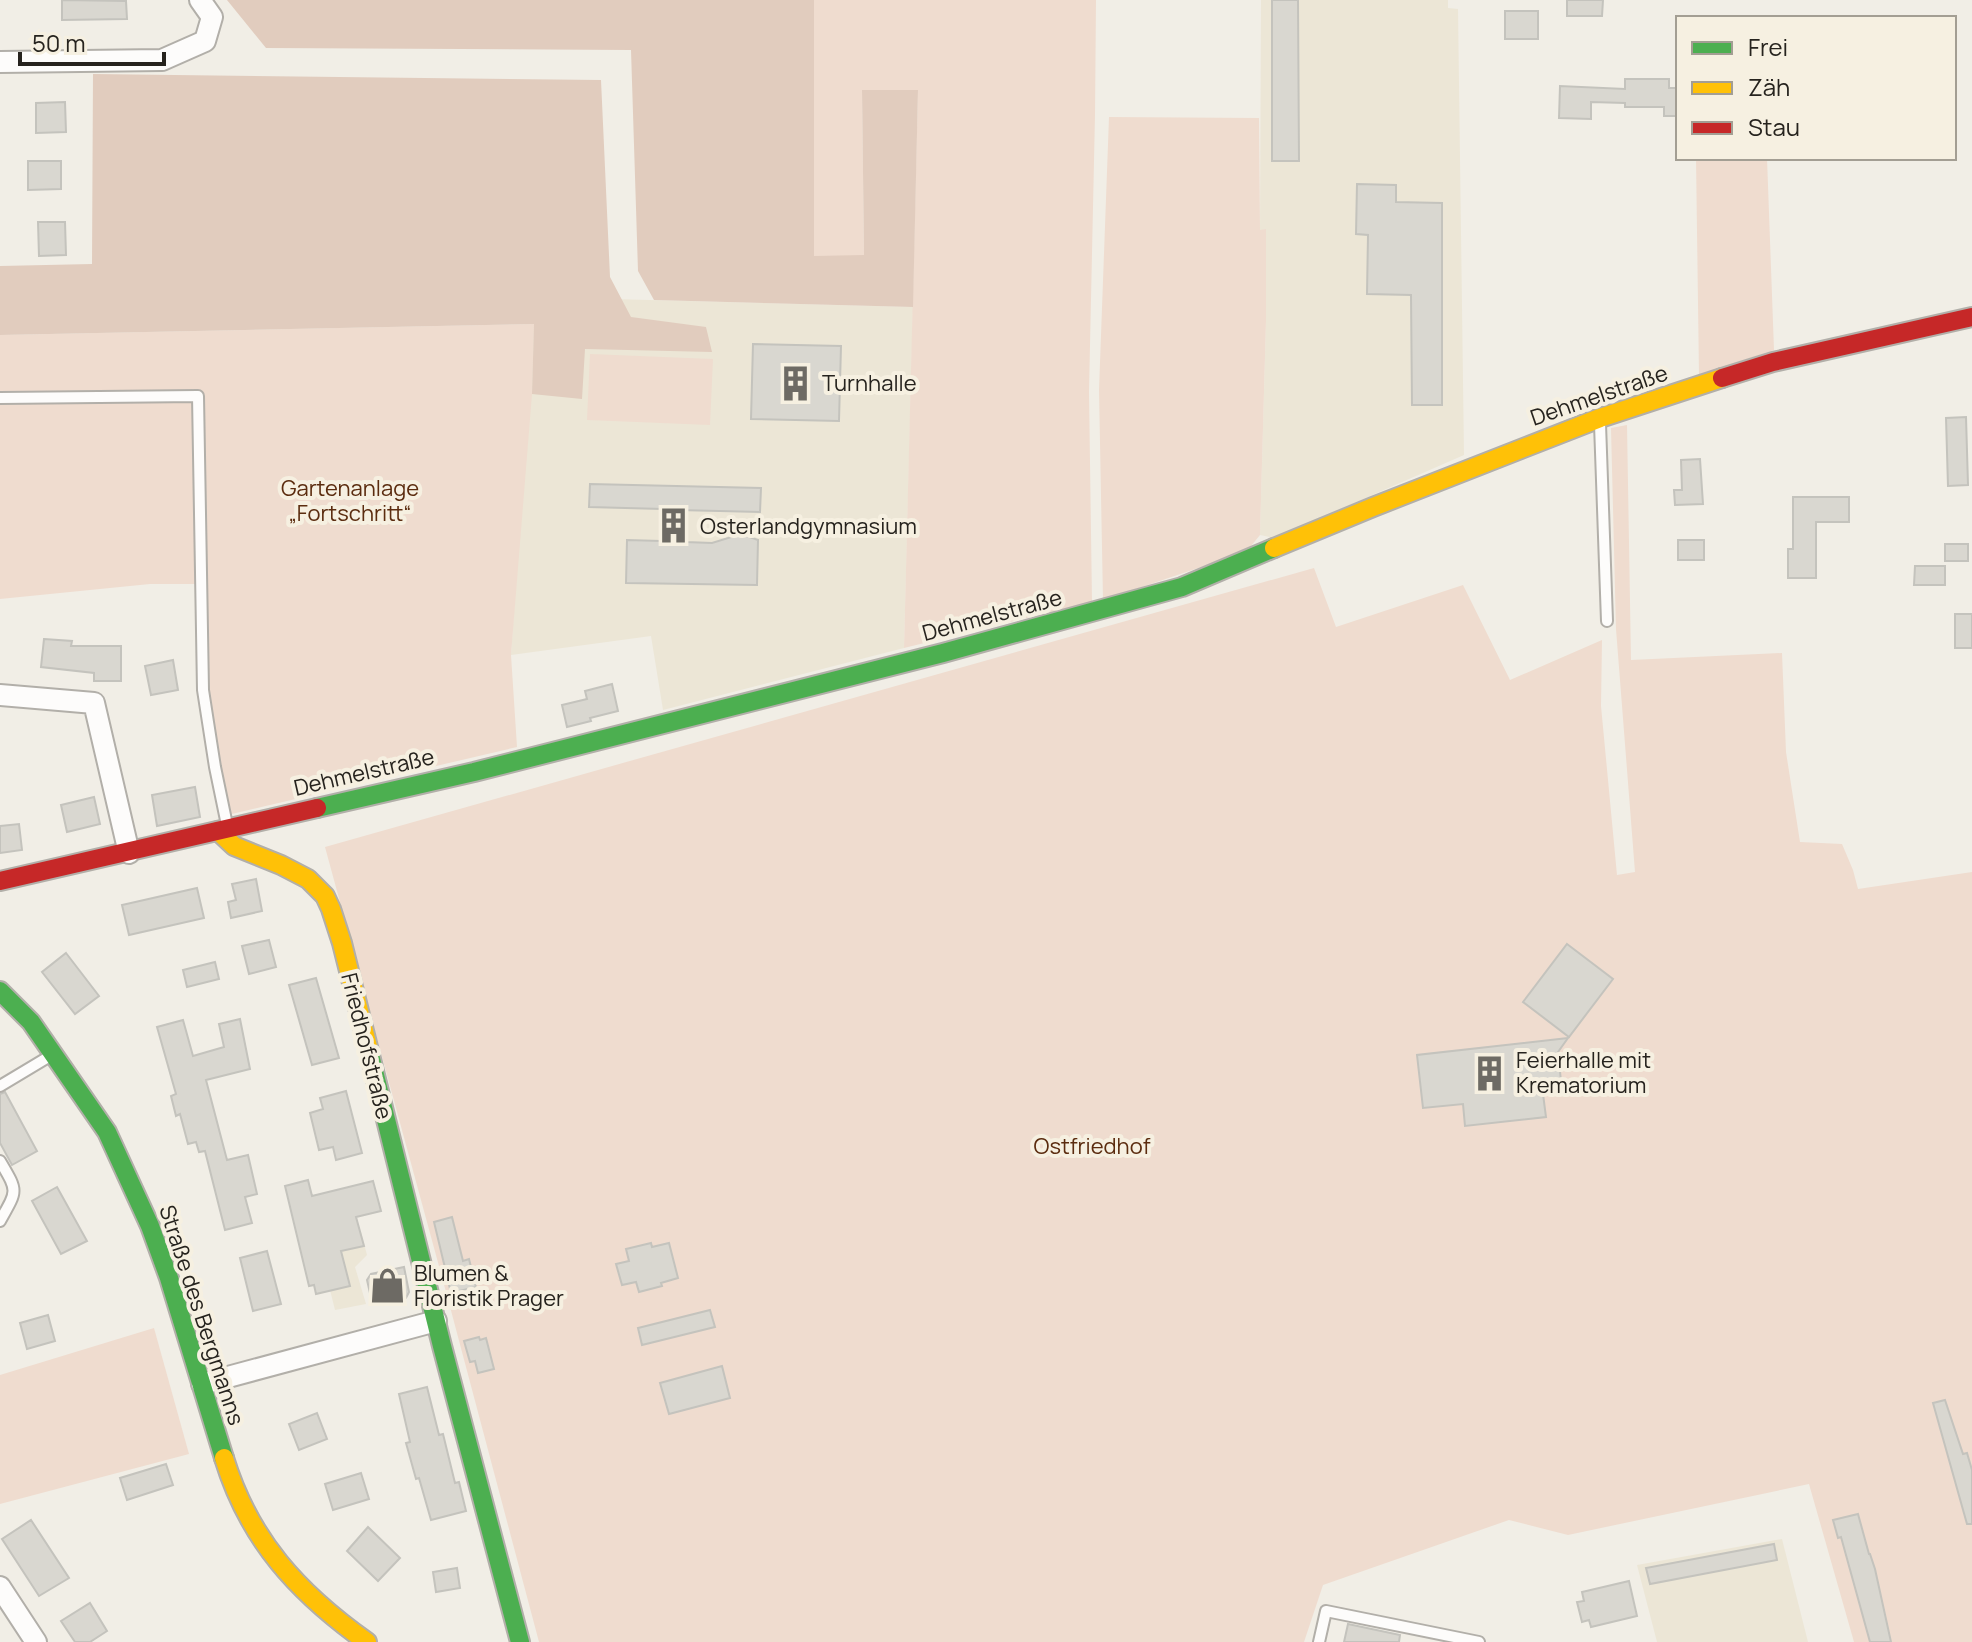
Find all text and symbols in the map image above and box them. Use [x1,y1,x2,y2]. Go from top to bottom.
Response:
scale bar [20,16,164,66]
legend [1676,16,1956,160]
text: 50 m [32,26,86,59]
text: Frei [1748,30,1788,63]
text: Zäh [1748,70,1790,103]
text: Stau [1748,110,1800,143]
street label: Dehmelstraße [1526,357,1672,433]
building icon: Turnhalle [777,364,815,402]
place label: Turnhalle [822,368,917,398]
park label: Gartenanlage „Fortschritt“ [281,473,419,528]
building icon: Osterlandgymnasium [655,507,693,545]
place label: Osterlandgymnasium [700,511,917,541]
street label: Dehmelstraße [919,582,1065,648]
street label: Dehmelstraße [291,741,437,803]
street label: Friedhofstraße [334,970,400,1123]
place label: Feierhalle mit Krematorium [1516,1045,1651,1100]
building icon: Feierhalle mit Krematorium [1471,1054,1509,1092]
park label: Ostfriedhof [1034,1131,1151,1161]
street label: Straße des Bergmanns [152,1201,252,1429]
place label: Blumen & Floristik Prager [414,1258,564,1313]
shop icon: Blumen & Floristik Prager [369,1267,407,1305]

